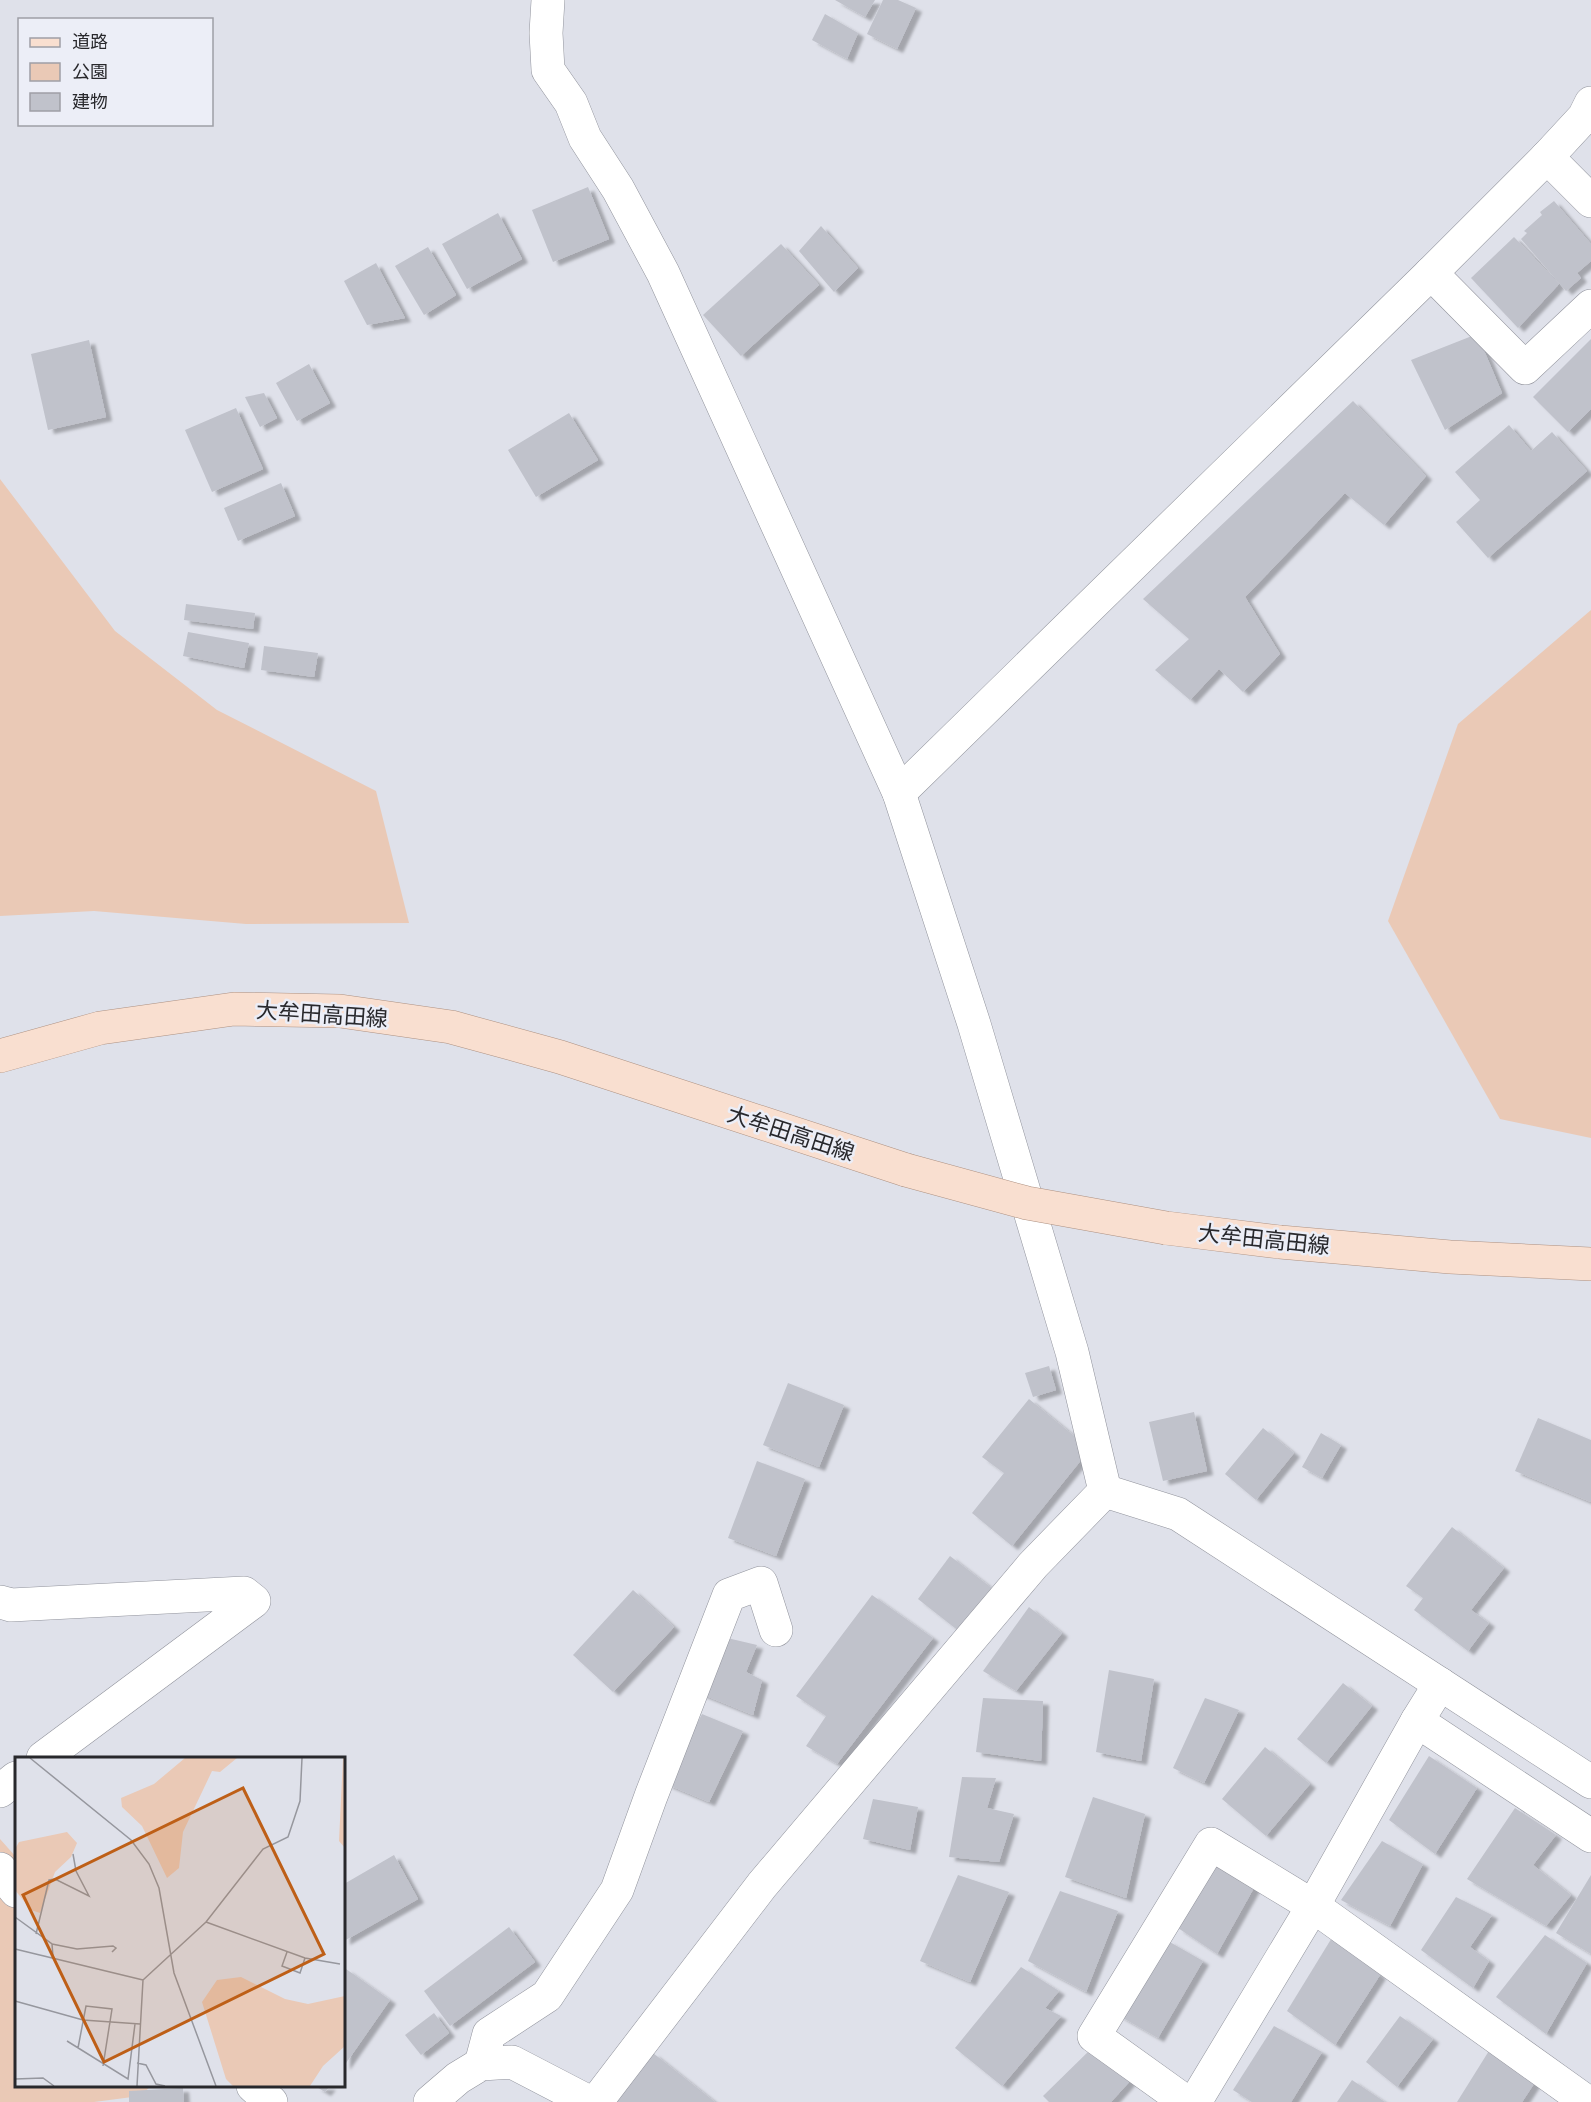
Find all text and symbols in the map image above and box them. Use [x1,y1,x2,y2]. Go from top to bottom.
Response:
legend [18,18,213,126]
text: 道路 [72,30,108,53]
text: 公園 [72,60,108,83]
text: 建物 [72,90,108,113]
street label: 大牟田高田線 [255,995,389,1033]
street label: 大牟田高田線 [724,1099,858,1167]
street label: 大牟田高田線 [1197,1218,1331,1260]
inset map [15,1757,345,2087]

